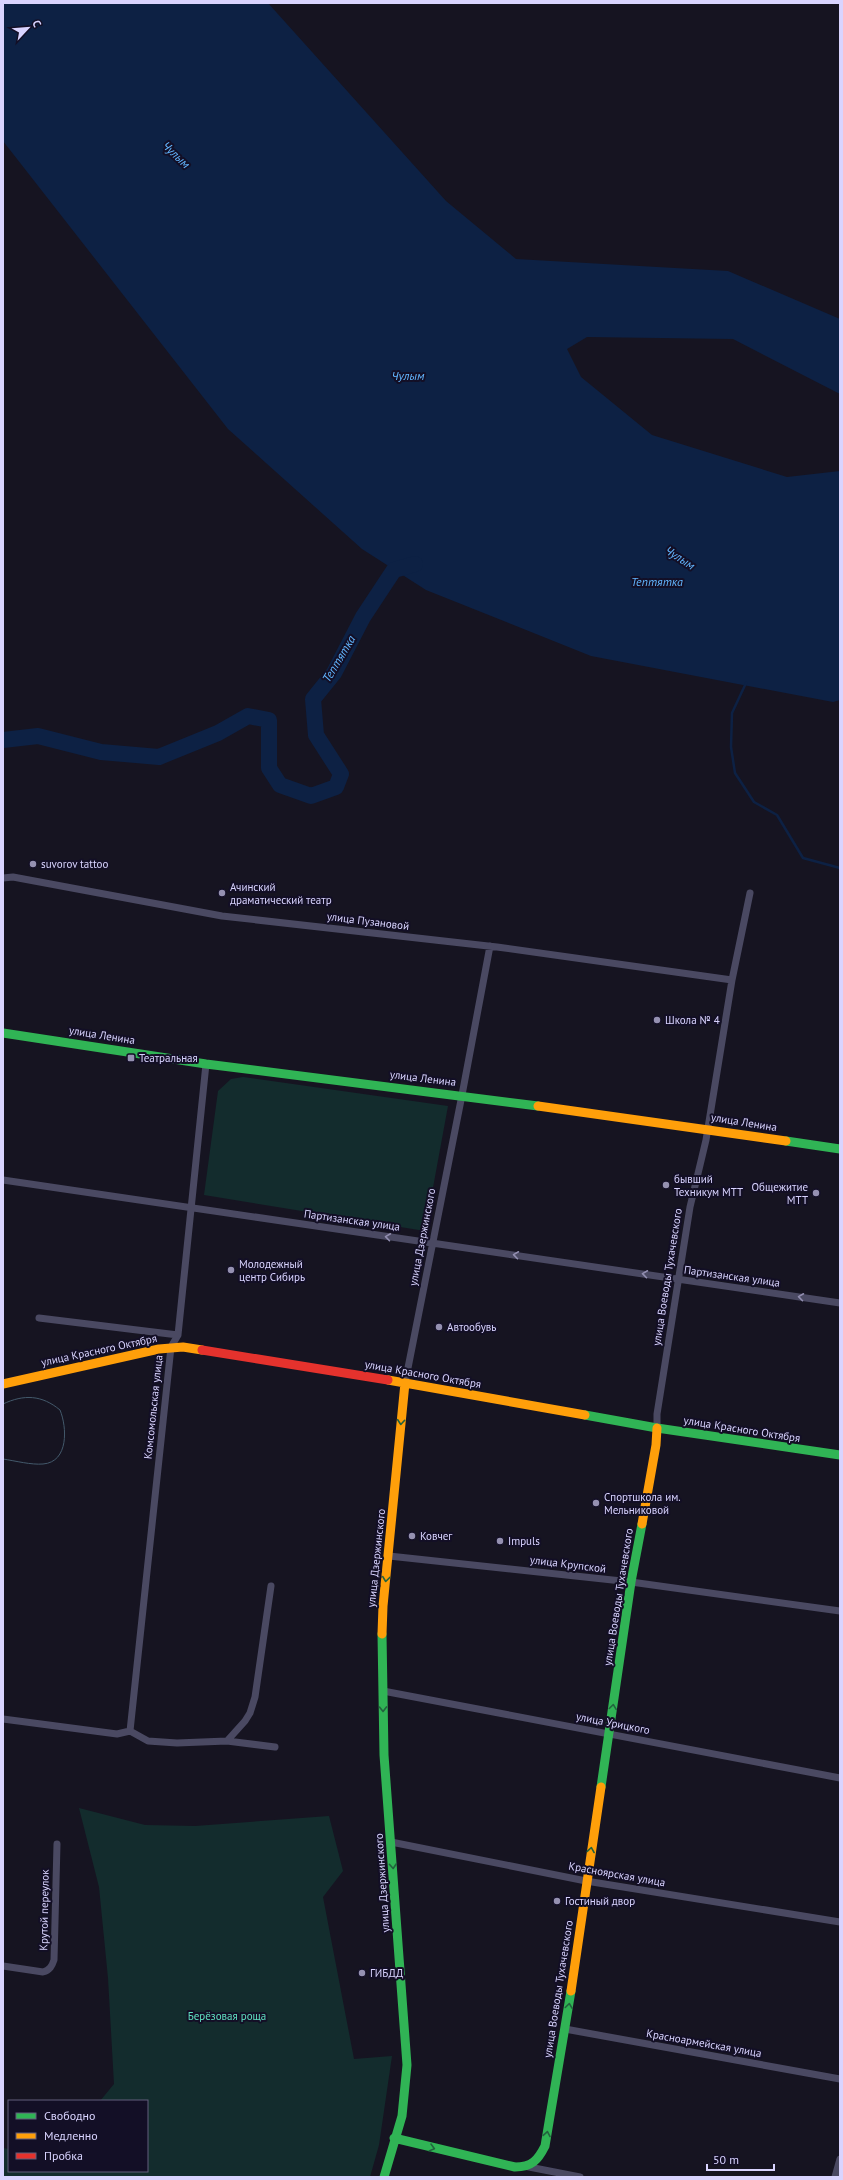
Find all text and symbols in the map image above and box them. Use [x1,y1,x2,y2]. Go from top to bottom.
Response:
north arrow [8,8,48,48]
text: С [29,18,45,29]
water label: Чулым [159,138,194,172]
water label: Чулым [392,368,425,383]
water label: Чулым [662,542,699,573]
water label: Тептятка [631,574,683,589]
water label: Тептятка [319,633,358,685]
place label: suvorov tattoo [41,857,108,871]
marker: suvorov tattoo [28,859,38,869]
place label: Ачинский драматический театр [230,880,332,907]
marker: Ачинский драматический театр [217,888,227,898]
street label: улица Пузановой [326,909,410,933]
place label: Школа № 4 [665,1013,720,1027]
marker: Школа № 4 [652,1015,662,1025]
street label: улица Ленина [68,1023,136,1047]
place label: Театральная [139,1051,198,1065]
marker: Театральная [126,1053,136,1063]
street label: улица Ленина [389,1067,457,1089]
street label: улица Ленина [710,1110,778,1134]
place label: бывший Техникум МТТ [674,1172,743,1199]
marker: бывший Техникум МТТ [661,1180,671,1190]
place label: Общежитие МТТ [752,1180,808,1207]
street label: улица Дзержинского [406,1187,438,1287]
marker: Общежитие МТТ [811,1188,821,1198]
street label: Партизанская улица [303,1206,401,1234]
street label: улица Воеводы Тухачевского [649,1207,685,1347]
one-way arrow [385,1233,391,1242]
one-way arrow [513,1251,520,1260]
place label: Молодежный центр Сибирь [239,1257,305,1284]
street label: Партизанская улица [683,1262,781,1290]
marker: Молодежный центр Сибирь [226,1265,236,1275]
one-way arrow [642,1270,648,1279]
one-way arrow [798,1293,804,1302]
place label: Автообувь [447,1320,496,1334]
marker: Автообувь [434,1322,444,1332]
street label: улица Красного Октября [40,1331,158,1369]
street label: Комсомольская улица [141,1354,165,1460]
street label: улица Красного Октября [364,1357,482,1391]
street label: улица Красного Октября [683,1413,801,1445]
one-way arrow [397,1419,406,1425]
place label: Спортшкола им. Мельниковой [604,1490,681,1517]
marker: Спортшкола им. Мельниковой [591,1498,601,1508]
street label: улица Дзержинского [364,1508,388,1608]
street label: улица Воеводы Тухачевского [600,1527,636,1667]
place label: Ковчег [420,1529,453,1543]
marker: Ковчег [407,1531,417,1541]
place label: Impuls [508,1534,540,1548]
marker: Impuls [495,1536,505,1546]
street label: улица Крупской [529,1552,607,1576]
one-way arrow [382,1576,391,1582]
one-way arrow [608,1704,617,1710]
one-way arrow [379,1706,387,1712]
street label: улица Урицкого [575,1709,651,1737]
street label: улица Дзержинского [372,1833,392,1933]
one-way arrow [586,1846,595,1853]
street label: Красноярская улица [568,1859,666,1889]
one-way arrow [388,1863,397,1869]
street label: Крутой переулок [36,1869,52,1951]
place label: Гостиный двор [565,1894,635,1908]
marker: Гостиный двор [552,1896,562,1906]
street label: улица Воеводы Тухачевского [540,1919,576,2059]
place label: ГИБДД [370,1966,404,1980]
marker: ГИБДД [357,1968,367,1978]
one-way arrow [564,2003,573,2009]
park label: Берёзовая роща [188,2009,266,2023]
street label: Красноармейская улица [645,2026,763,2060]
legend [8,2100,148,2172]
text: Свободно [44,2108,95,2123]
text: Медленно [44,2128,98,2143]
one-way arrow [542,2131,550,2137]
one-way arrow [428,2143,435,2152]
scale bar [707,2146,774,2172]
text: Пробка [44,2148,83,2163]
text: 50 m [713,2152,739,2167]

